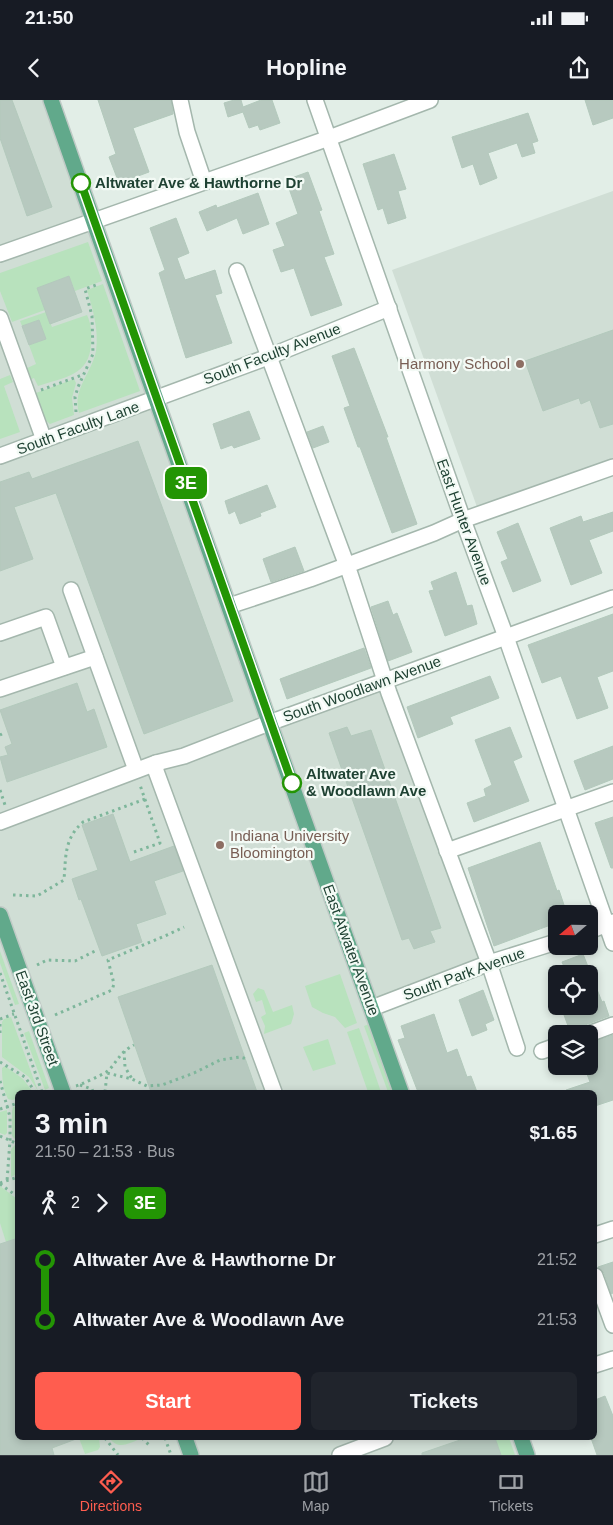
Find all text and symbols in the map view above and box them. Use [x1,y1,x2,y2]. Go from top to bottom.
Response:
text: 21:50 [25,7,74,28]
icon: back [20,54,48,82]
icon: share [565,54,593,82]
text: Hopline [266,55,347,80]
marker: Altwater Ave & Hawthorne Dr [71,173,91,193]
place label: Altwater Ave & Hawthorne Dr [95,174,302,191]
street label: South Faculty Avenue [201,319,343,388]
place label: Harmony School [399,355,510,372]
marker: Harmony School [514,358,526,370]
street label: South Faculty Lane [14,397,141,458]
street label: East Hunter Avenue [434,456,495,587]
line badge: 3E [164,467,208,499]
text: 3E [175,473,197,493]
street label: South Woodlawn Avenue [280,652,443,725]
place label: Altwater Ave & Woodlawn Ave [306,765,426,799]
marker: Altwater Ave & Woodlawn Ave [282,773,302,793]
place label: Indiana University Bloomington [230,827,350,861]
marker: Indiana University Bloomington [214,839,226,851]
street label: East Atwater Avenue [320,882,383,1018]
north arrow [548,905,598,955]
map controls [548,905,598,1075]
street label: South Park Avenue [401,944,527,1003]
button: locate [548,965,598,1015]
street label: East 3rd Street [12,968,63,1069]
button: layers [548,1025,598,1075]
text: 3 min [35,1108,108,1139]
text: $1.65 [529,1122,577,1143]
text: 21:50 – 21:53 · Bus [35,1143,175,1160]
icon: walk [35,1189,63,1217]
icon: forward [88,1189,116,1217]
text: 3E [134,1193,156,1213]
text: 2 [71,1194,80,1211]
text: Altwater Ave & Hawthorne Dr [73,1249,336,1270]
text: 21:52 [537,1251,577,1268]
text: Altwater Ave & Woodlawn Ave [73,1309,344,1330]
text: 21:53 [537,1311,577,1328]
button: Start [35,1372,301,1430]
button: Tickets [311,1372,577,1430]
tab: Directions [80,1468,142,1514]
tab: Map [302,1468,330,1514]
tab: Tickets [489,1468,533,1514]

